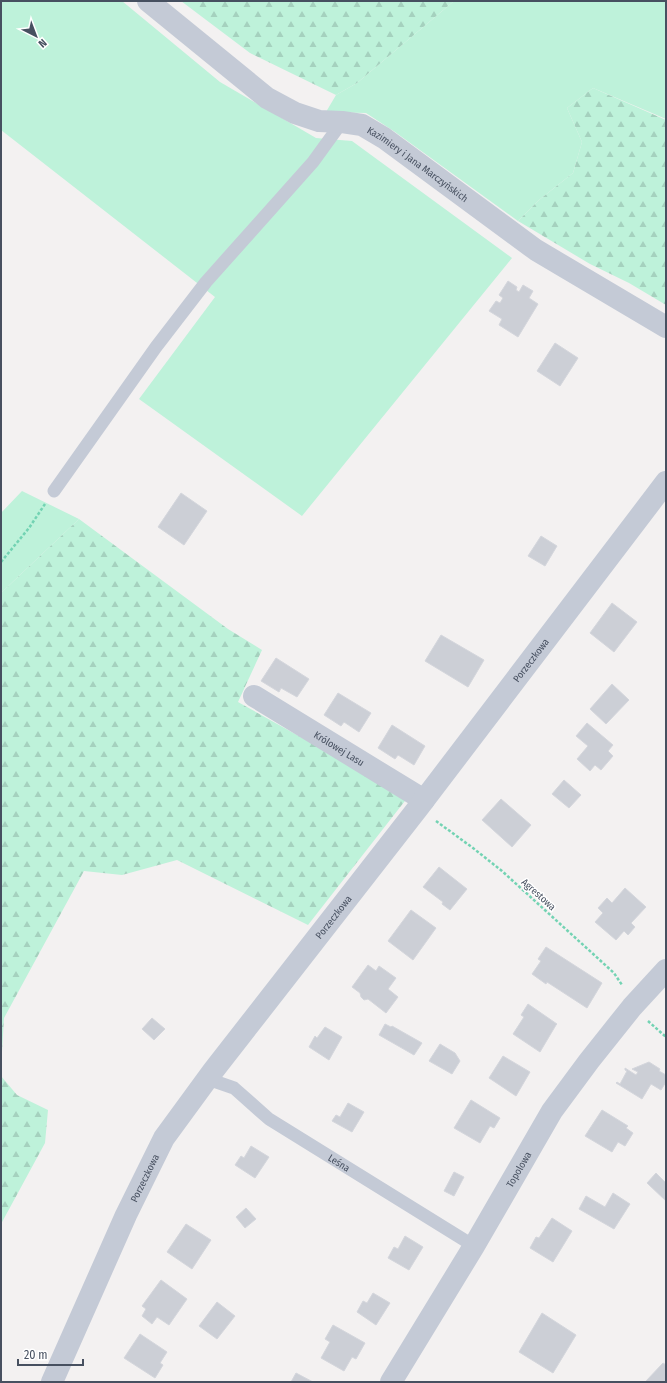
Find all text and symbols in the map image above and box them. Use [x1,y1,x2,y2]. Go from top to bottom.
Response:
north arrow [16,16,56,56]
text: N [36,36,49,50]
street label: Kazimiery i Jana Marczyńskich [365,124,470,205]
street label: Porzeczkowa [511,636,552,685]
street label: Królowej Lasu [311,729,366,769]
street label: Agrestowa [519,876,558,913]
street label: Porzeczkowa [313,893,355,942]
street label: Topolowa [504,1150,534,1190]
street label: Porzeczkowa [128,1152,162,1204]
street label: Leśna [326,1152,352,1175]
scale bar [18,1341,83,1367]
text: 20 m [24,1348,48,1362]

